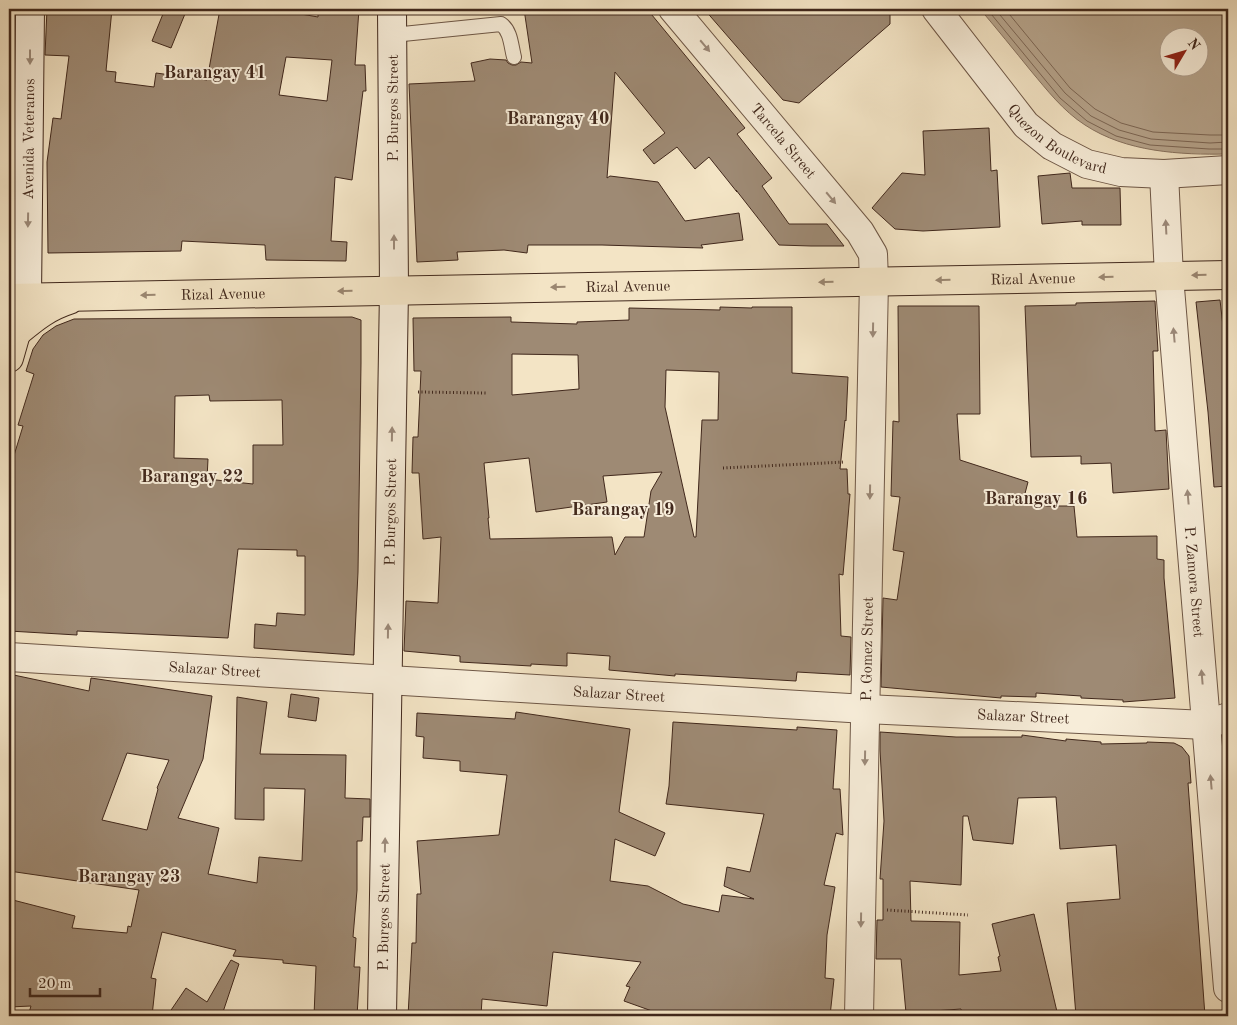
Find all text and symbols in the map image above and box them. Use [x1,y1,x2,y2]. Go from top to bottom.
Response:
north arrow [1160,28,1210,78]
text: N [1185,36,1202,53]
one-way arrow [699,39,710,52]
one-way arrow [26,50,34,66]
street label: P. Burgos Street [387,54,402,162]
district label: Barangay 41 [164,64,266,82]
street label: Avenida Veteranos [22,78,38,200]
street label: Tarcela Street [747,102,818,182]
street label: Quezon Boulevard [1004,102,1108,177]
district label: Barangay 40 [507,110,609,128]
one-way arrow [825,192,836,204]
one-way arrow [24,212,32,228]
one-way arrow [1162,219,1170,235]
one-way arrow [390,233,398,249]
one-way arrow [1191,271,1207,279]
street label: Rizal Avenue [990,272,1075,288]
one-way arrow [1097,273,1113,281]
one-way arrow [935,276,951,284]
one-way arrow [817,278,833,286]
street label: Rizal Avenue [585,280,671,296]
one-way arrow [550,283,566,291]
street label: Rizal Avenue [180,287,266,304]
one-way arrow [337,287,353,295]
one-way arrow [140,291,156,299]
one-way arrow [869,322,877,338]
one-way arrow [1170,327,1178,343]
one-way arrow [388,425,396,441]
street label: P. Burgos Street [383,458,400,566]
district label: Barangay 22 [141,468,243,486]
one-way arrow [866,485,874,501]
one-way arrow [1183,489,1191,505]
district label: Barangay 16 [985,490,1087,508]
district label: Barangay 19 [572,501,674,519]
street label: P. Zamora Street [1181,526,1205,638]
street label: P. Gomez Street [860,597,877,702]
one-way arrow [385,623,393,639]
street label: Salazar Street [168,661,261,681]
one-way arrow [1198,668,1206,684]
street label: Salazar Street [572,685,665,706]
street label: Salazar Street [977,708,1070,728]
one-way arrow [861,750,869,766]
one-way arrow [1207,774,1215,790]
one-way arrow [381,837,389,853]
street label: P. Burgos Street [377,863,394,971]
district label: Barangay 23 [78,868,180,886]
one-way arrow [857,912,865,928]
scale bar [30,965,100,997]
text: 20 m [38,977,72,992]

